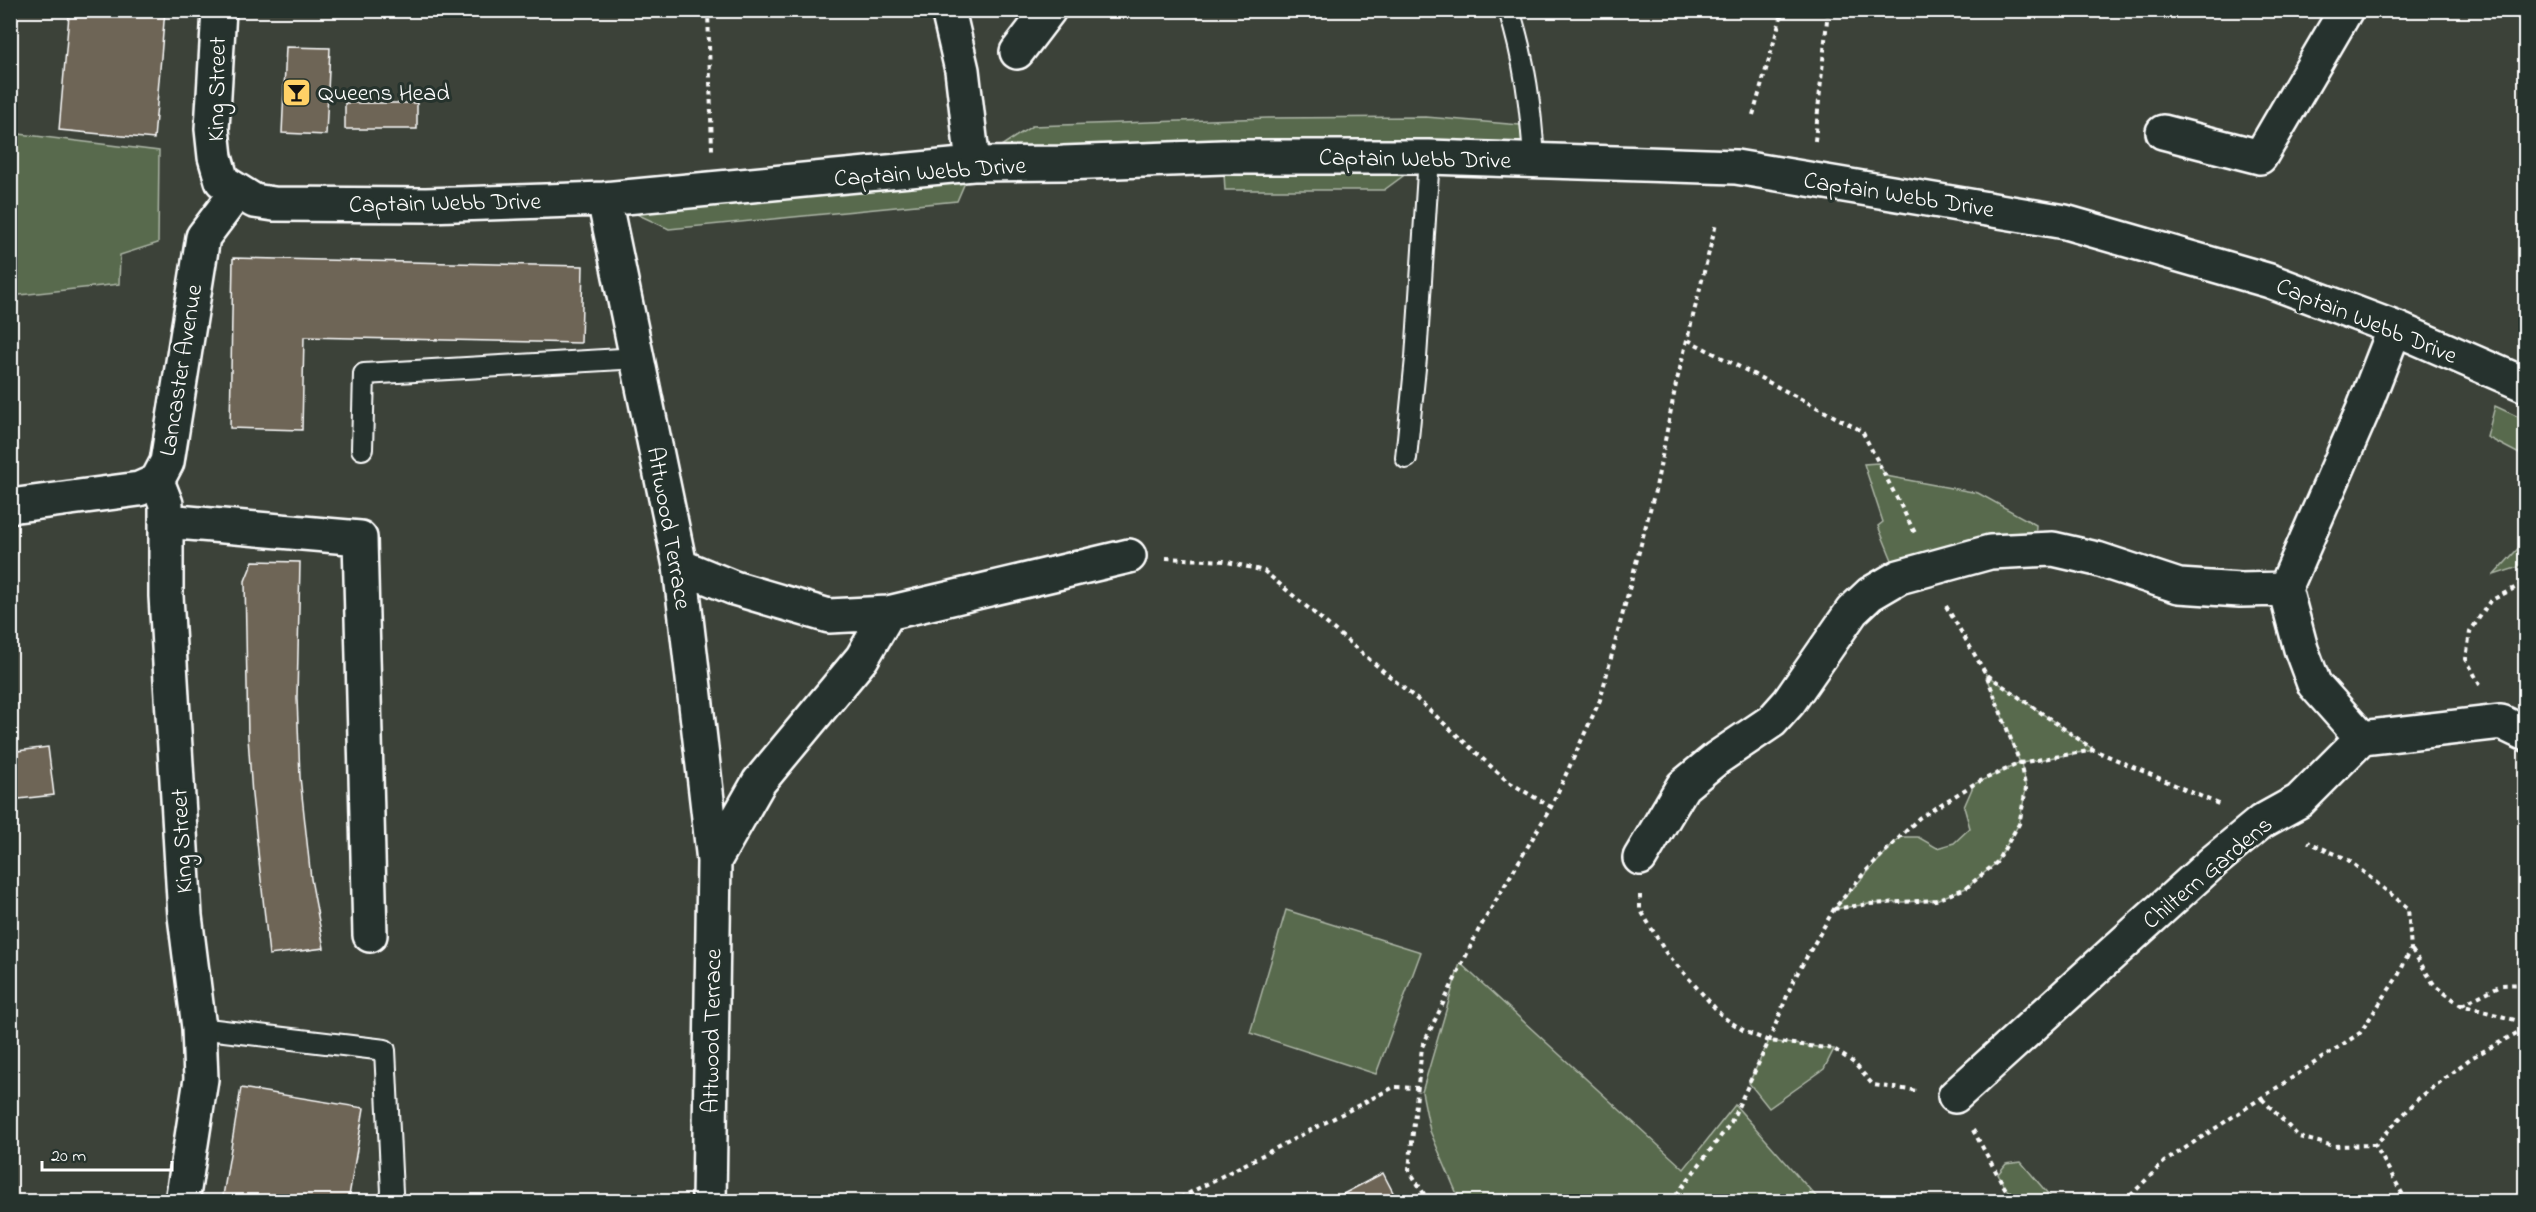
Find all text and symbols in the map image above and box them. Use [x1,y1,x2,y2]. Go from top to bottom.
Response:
street label: King Street [200,36,237,142]
bar icon: Queens Head [281,76,313,108]
place label: Queens Head [318,77,450,112]
street label: Captain Webb Drive [1318,141,1512,180]
street label: Captain Webb Drive [833,149,1028,198]
street label: Captain Webb Drive [1801,164,1997,229]
street label: Captain Webb Drive [349,185,542,224]
street label: Captain Webb Drive [2270,270,2462,375]
street label: Lancaster Avenue [152,282,213,459]
street label: Attwood Terrace [636,444,699,613]
street label: King Street [163,787,204,894]
street label: Chiltern Gardens [2136,809,2281,939]
street label: Attwood Terrace [695,948,732,1114]
scale bar [42,1134,172,1172]
text: 20 m [51,1144,86,1170]

